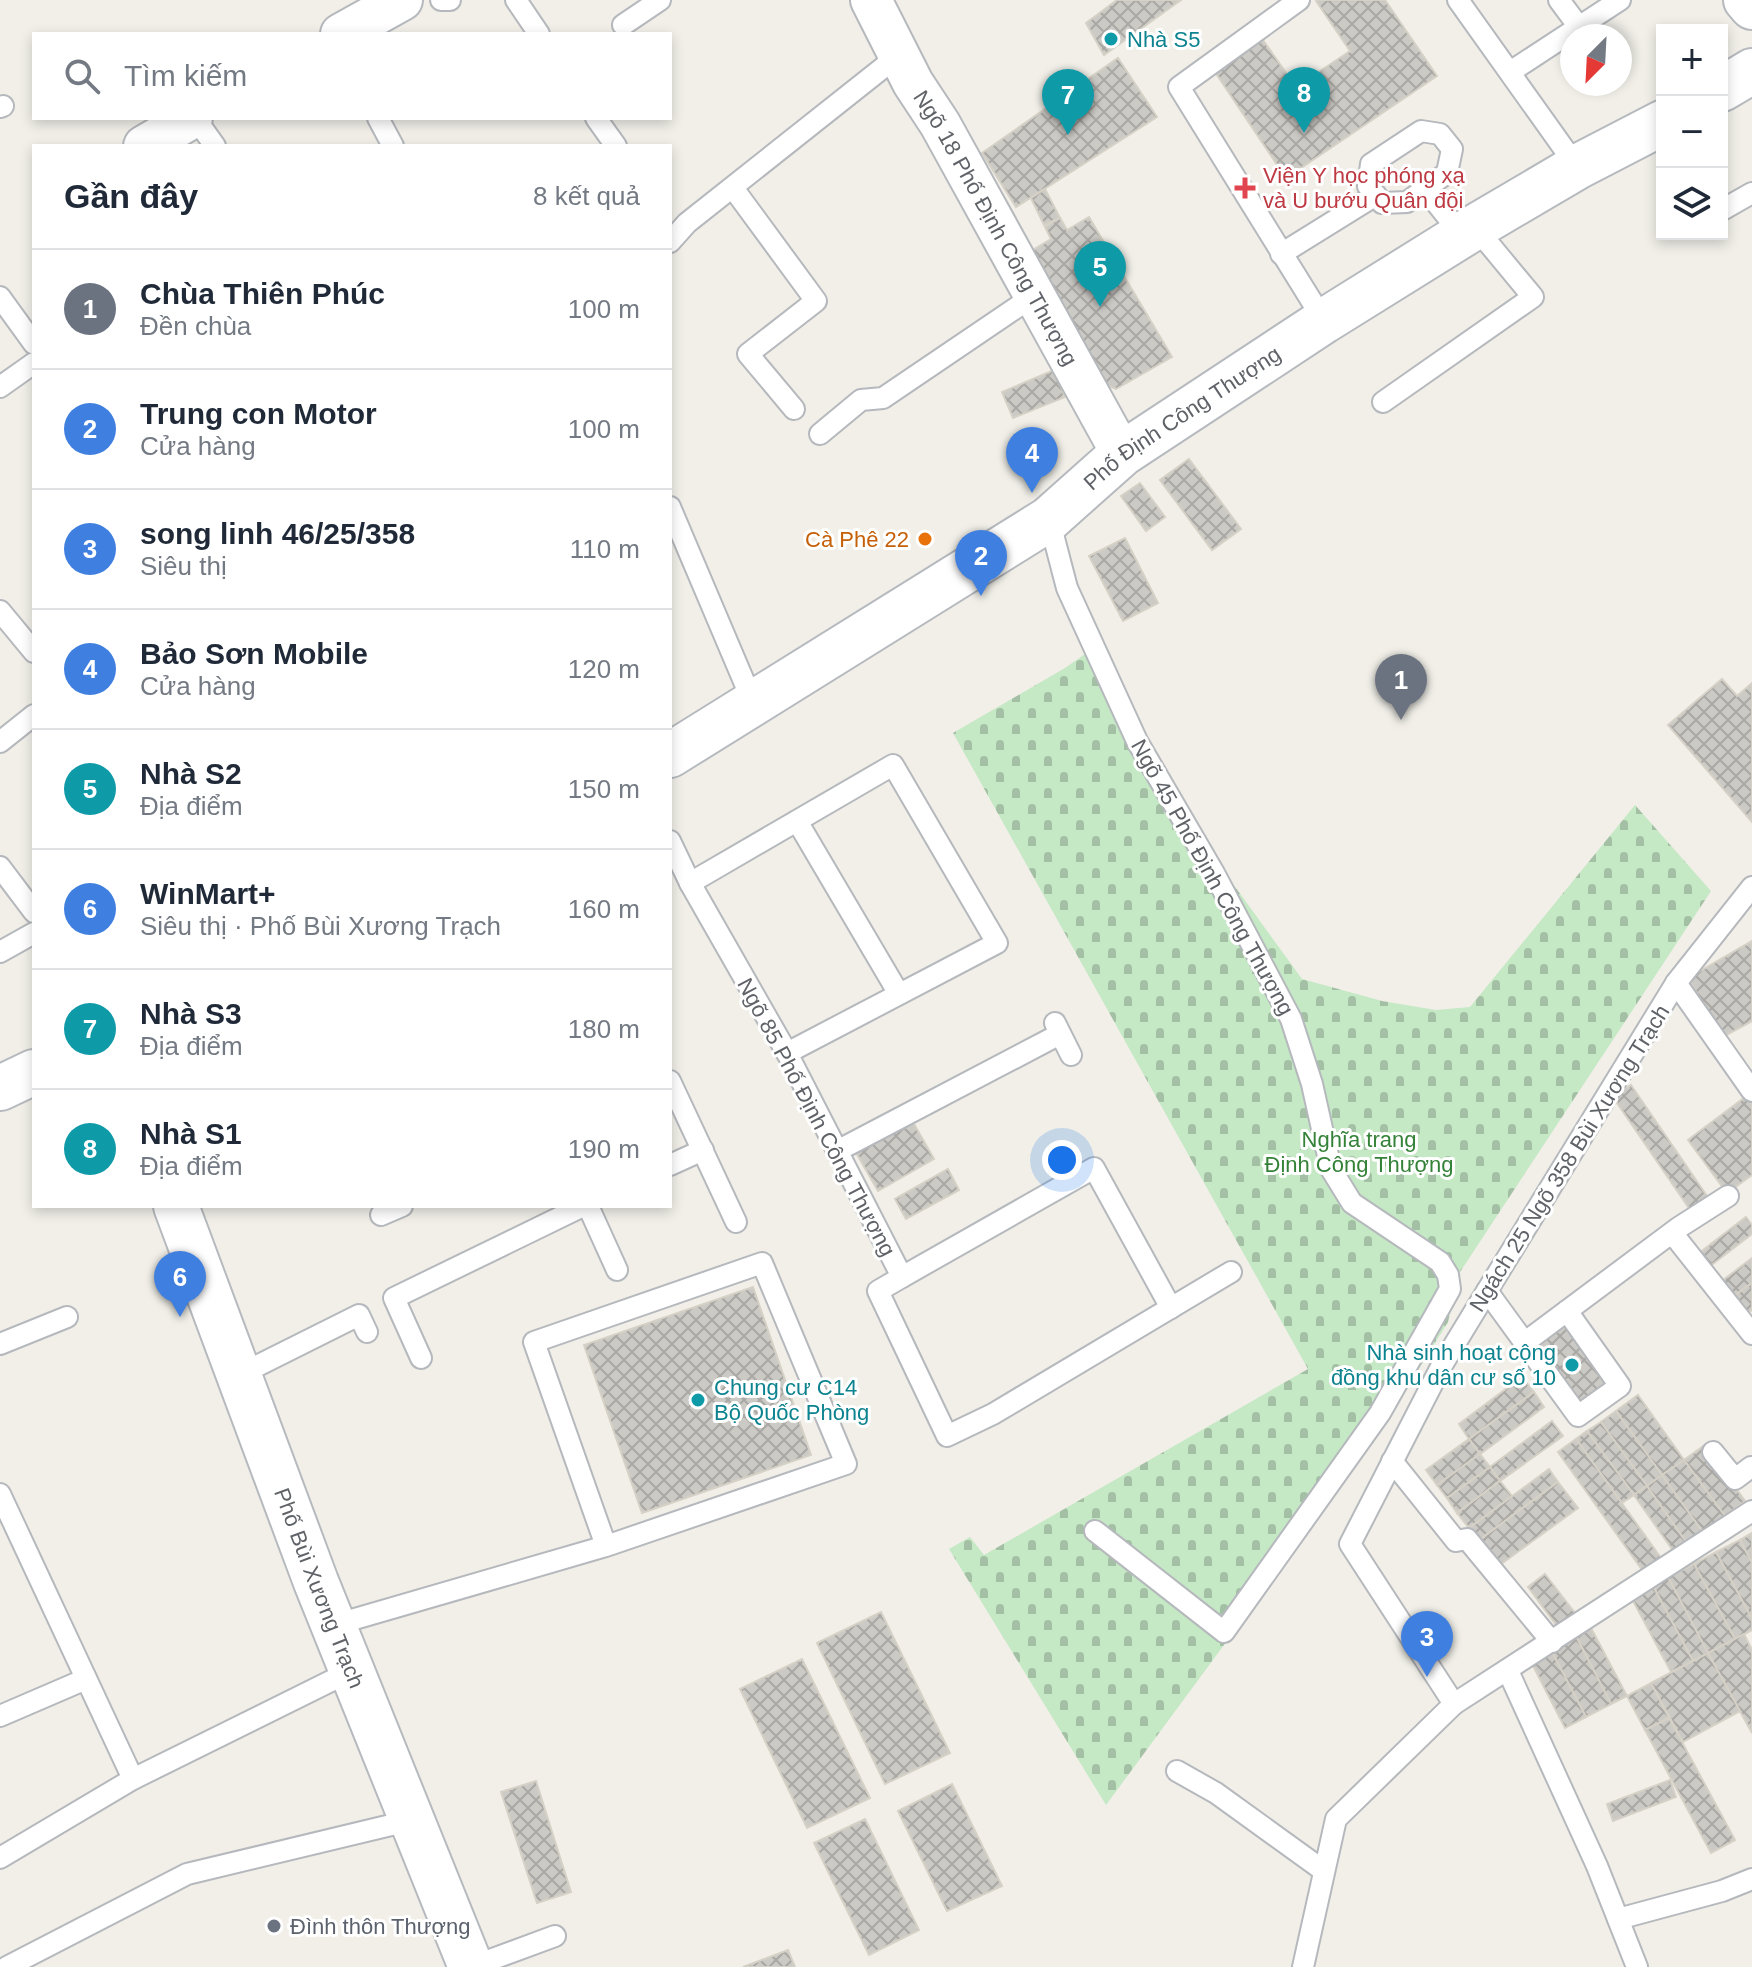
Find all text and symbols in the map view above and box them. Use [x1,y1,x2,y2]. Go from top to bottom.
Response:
north arrow [1560,24,1632,96]
map controls [1656,24,1728,240]
button: + [1656,24,1728,96]
place label: Nhà S5 [1127,27,1200,52]
marker: Nhà S5 [1102,30,1120,48]
search box [32,32,672,120]
icon: search [60,54,104,98]
text: Tìm kiếm [124,59,247,92]
pin: 8 [1278,67,1330,133]
pin: 7 [1042,69,1094,135]
street label: Ngõ 18 Phố Định Công Thượng [908,86,1083,370]
button: − [1656,96,1728,168]
place label: Viện Y học phóng xạ và U bướu Quân đội [1263,163,1466,213]
button: layers [1656,168,1728,240]
text: Gần đây [64,177,198,215]
marker: Viện Y học phóng xạ và U bướu Quân đội [1234,177,1256,199]
text: 8 kết quả [533,181,640,211]
pin: 5 [1074,241,1126,307]
text: Chùa Thiên Phúc [140,277,385,310]
text: 1 [83,294,97,324]
text: 100 m [568,294,640,324]
text: Đền chùa [140,311,251,341]
street label: Phố Định Công Thượng [1079,341,1285,495]
text: Trung con Motor [140,397,377,430]
text: 2 [83,414,97,444]
text: 100 m [568,414,640,444]
pin: 4 [1006,427,1058,493]
text: Cửa hàng [140,431,256,461]
text: song linh 46/25/358 [140,517,415,550]
place label: Cà Phê 22 [805,527,909,552]
marker: Cà Phê 22 [916,530,934,548]
pin: 2 [955,530,1007,596]
text: 3 [83,534,97,564]
text: 110 m [570,534,640,564]
text: Siêu thị [140,551,227,581]
text: Bảo Sơn Mobile [140,637,368,670]
text: 4 [83,654,97,684]
text: 120 m [568,654,640,684]
pin: 1 [1375,654,1427,720]
text: Cửa hàng [140,671,256,701]
street label: Ngõ 45 Phố Định Công Thượng [1126,735,1299,1019]
text: Nhà S2 [140,757,242,790]
text: 5 [83,774,97,804]
text: 150 m [568,774,640,804]
text: Địa điểm [140,791,243,821]
text: WinMart+ [140,877,276,910]
text: 6 [83,894,97,924]
text: 160 m [568,894,640,924]
text: Siêu thị · Phố Bùi Xương Trạch [140,911,501,941]
street label: Ngõ 85 Phố Định Công Thượng [732,974,901,1261]
text: Nhà S3 [140,997,242,1030]
street label: Ngách 25 Ngõ 358 Bùi Xương Trạch [1464,1000,1675,1316]
text: 7 [83,1014,97,1044]
text: 180 m [568,1014,640,1044]
text: Địa điểm [140,1031,243,1061]
text: Nhà S1 [140,1117,242,1150]
park label: Nghĩa trang Định Công Thượng [1265,1127,1453,1177]
text: 8 [83,1134,97,1164]
text: 190 m [568,1134,640,1164]
your location [1042,1140,1082,1180]
text: Địa điểm [140,1151,243,1181]
pin: 6 [154,1251,206,1317]
place label: Nhà sinh hoạt cộng đồng khu dân cư số 10 [1331,1340,1556,1390]
marker: Nhà sinh hoạt cộng đồng khu dân cư số 10 [1563,1356,1581,1374]
place label: Chung cư C14 Bộ Quốc Phòng [714,1375,869,1425]
marker: Chung cư C14 Bộ Quốc Phòng [689,1391,707,1409]
street label: Phố Bùi Xương Trạch [269,1484,369,1692]
pin: 3 [1401,1611,1453,1677]
place label: Đình thôn Thượng [290,1914,470,1939]
marker: Đình thôn Thượng [265,1917,283,1935]

